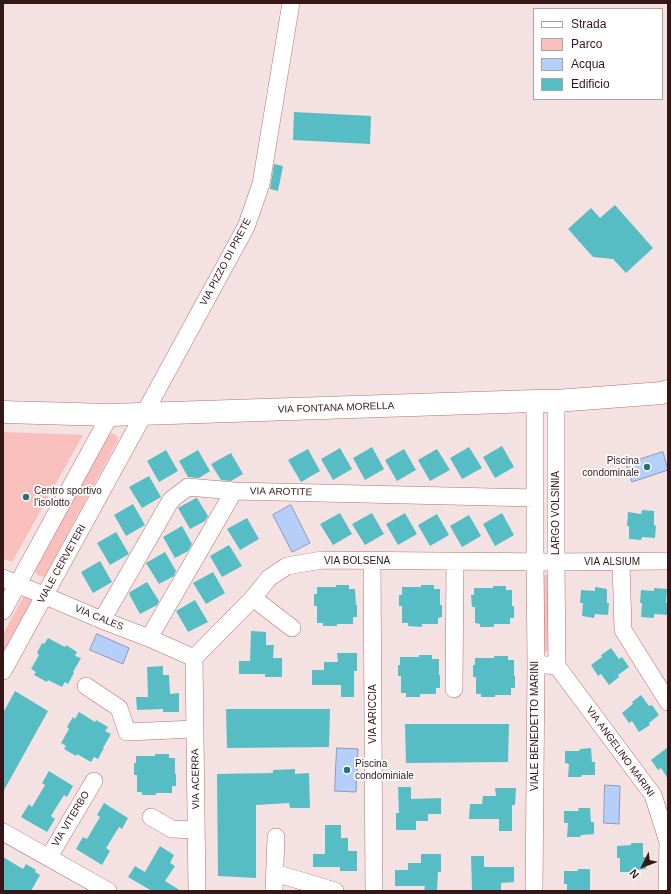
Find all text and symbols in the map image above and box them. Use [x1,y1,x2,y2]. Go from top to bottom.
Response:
legend [533,8,663,100]
text: Strada [571,17,606,31]
text: Parco [571,37,602,51]
text: Acqua [571,57,605,71]
text: Edificio [571,77,610,91]
street label: VIA PIZZO DI PRETE [198,216,254,308]
street label: VIA FONTANA MORELLA [278,400,394,416]
place label: Piscina condominale [582,455,639,478]
marker: Piscina condominale [642,462,652,472]
street label: LARGO VOLSINIA [550,471,562,555]
place label: Centro sportivo l'isolotto [34,485,102,508]
street label: VIA AROTITE [250,485,312,499]
marker: Centro sportivo l'isolotto [21,492,31,502]
street label: VIALE CERVETERI [35,523,89,605]
street label: VIA BOLSENA [324,555,390,567]
street label: VIA ALSIUM [584,556,640,568]
street label: VIA CALES [73,603,125,633]
street label: VIALE BENEDETTO MARINI [529,661,541,791]
street label: VIA ARICCIA [367,684,379,744]
street label: VIA ANGELINO MARINI [583,705,657,799]
street label: VIA ACERRA [189,749,203,809]
place label: Piscina condominiale [355,758,414,782]
marker: Piscina condominiale [342,765,352,775]
street label: VIA VITERBO [50,789,92,849]
north arrow [623,846,663,886]
text: N [627,867,641,881]

